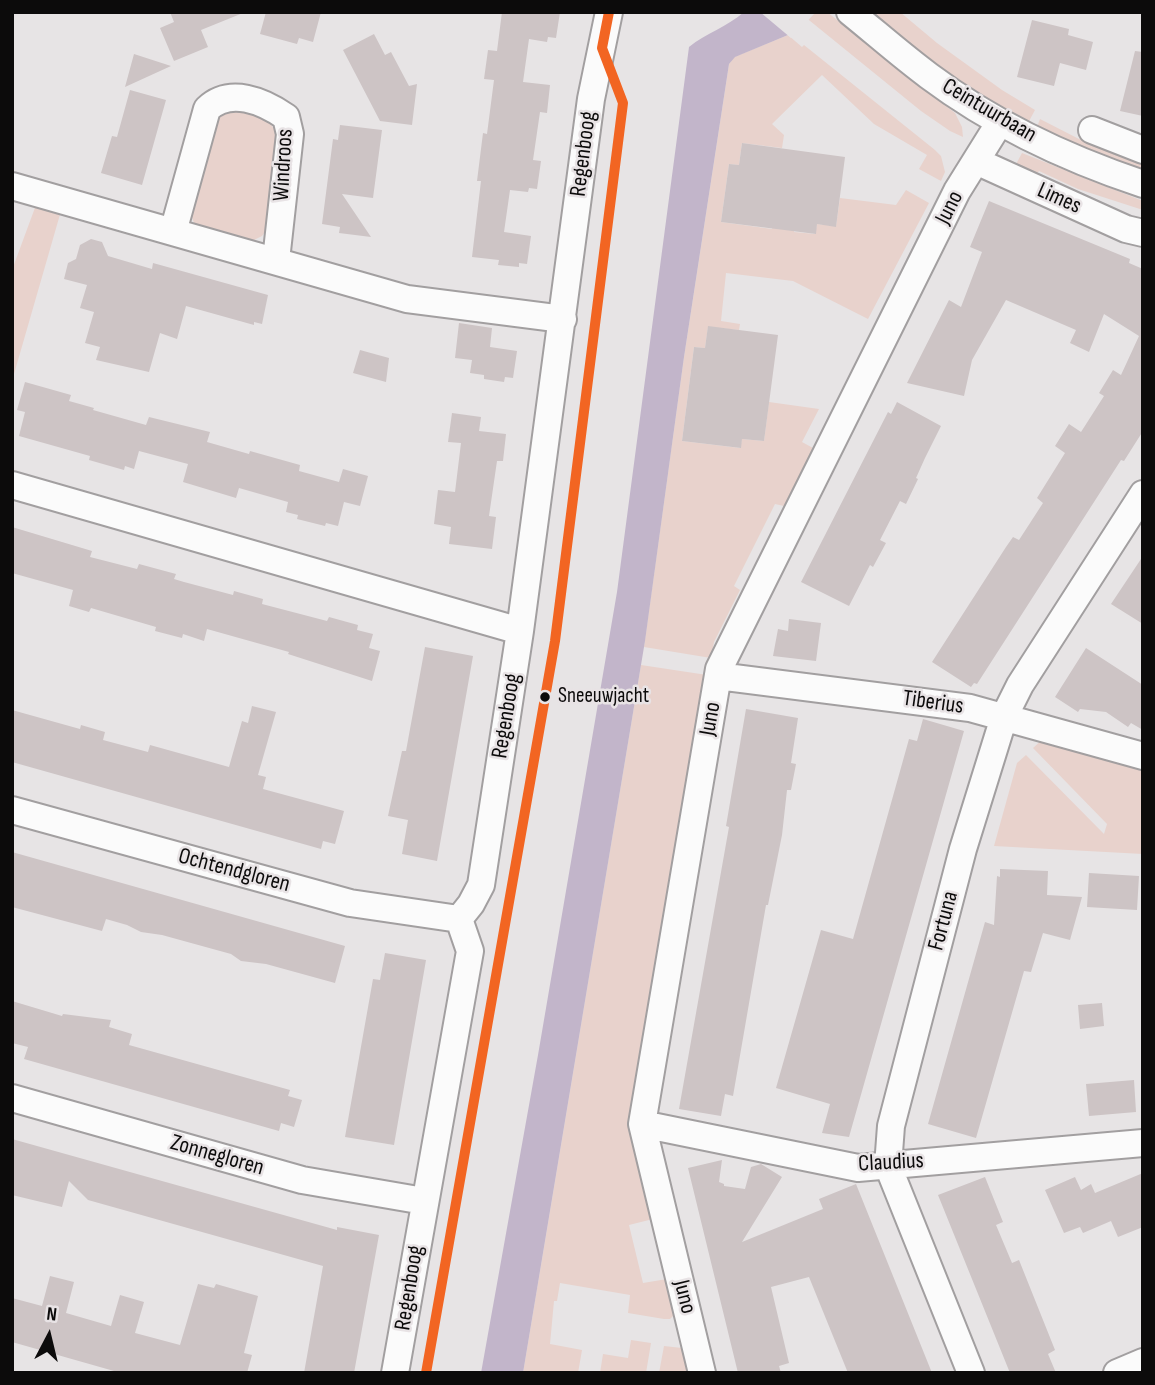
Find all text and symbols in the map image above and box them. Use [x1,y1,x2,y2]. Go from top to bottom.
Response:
street label: Ceintuurbaan [937,73,1041,149]
street label: Regenboog [565,110,603,198]
street label: Windroos [268,128,300,202]
street label: Limes [1033,177,1085,221]
street label: Juno [930,187,970,229]
street label: Regenboog [487,672,527,760]
place label: Sneeuwjacht [558,684,649,710]
street label: Tiberius [901,685,965,721]
marker: Sneeuwjacht [538,690,552,704]
street label: Juno [694,700,728,738]
street label: Ochtendgloren [175,843,293,899]
street label: Fortuna [923,888,965,954]
street label: Zonnegloren [167,1130,267,1182]
street label: Claudius [858,1148,924,1178]
street label: Regenboog [390,1244,430,1332]
street label: Juno [667,1277,701,1317]
north arrow [14,1301,84,1371]
text: N [45,1303,58,1327]

